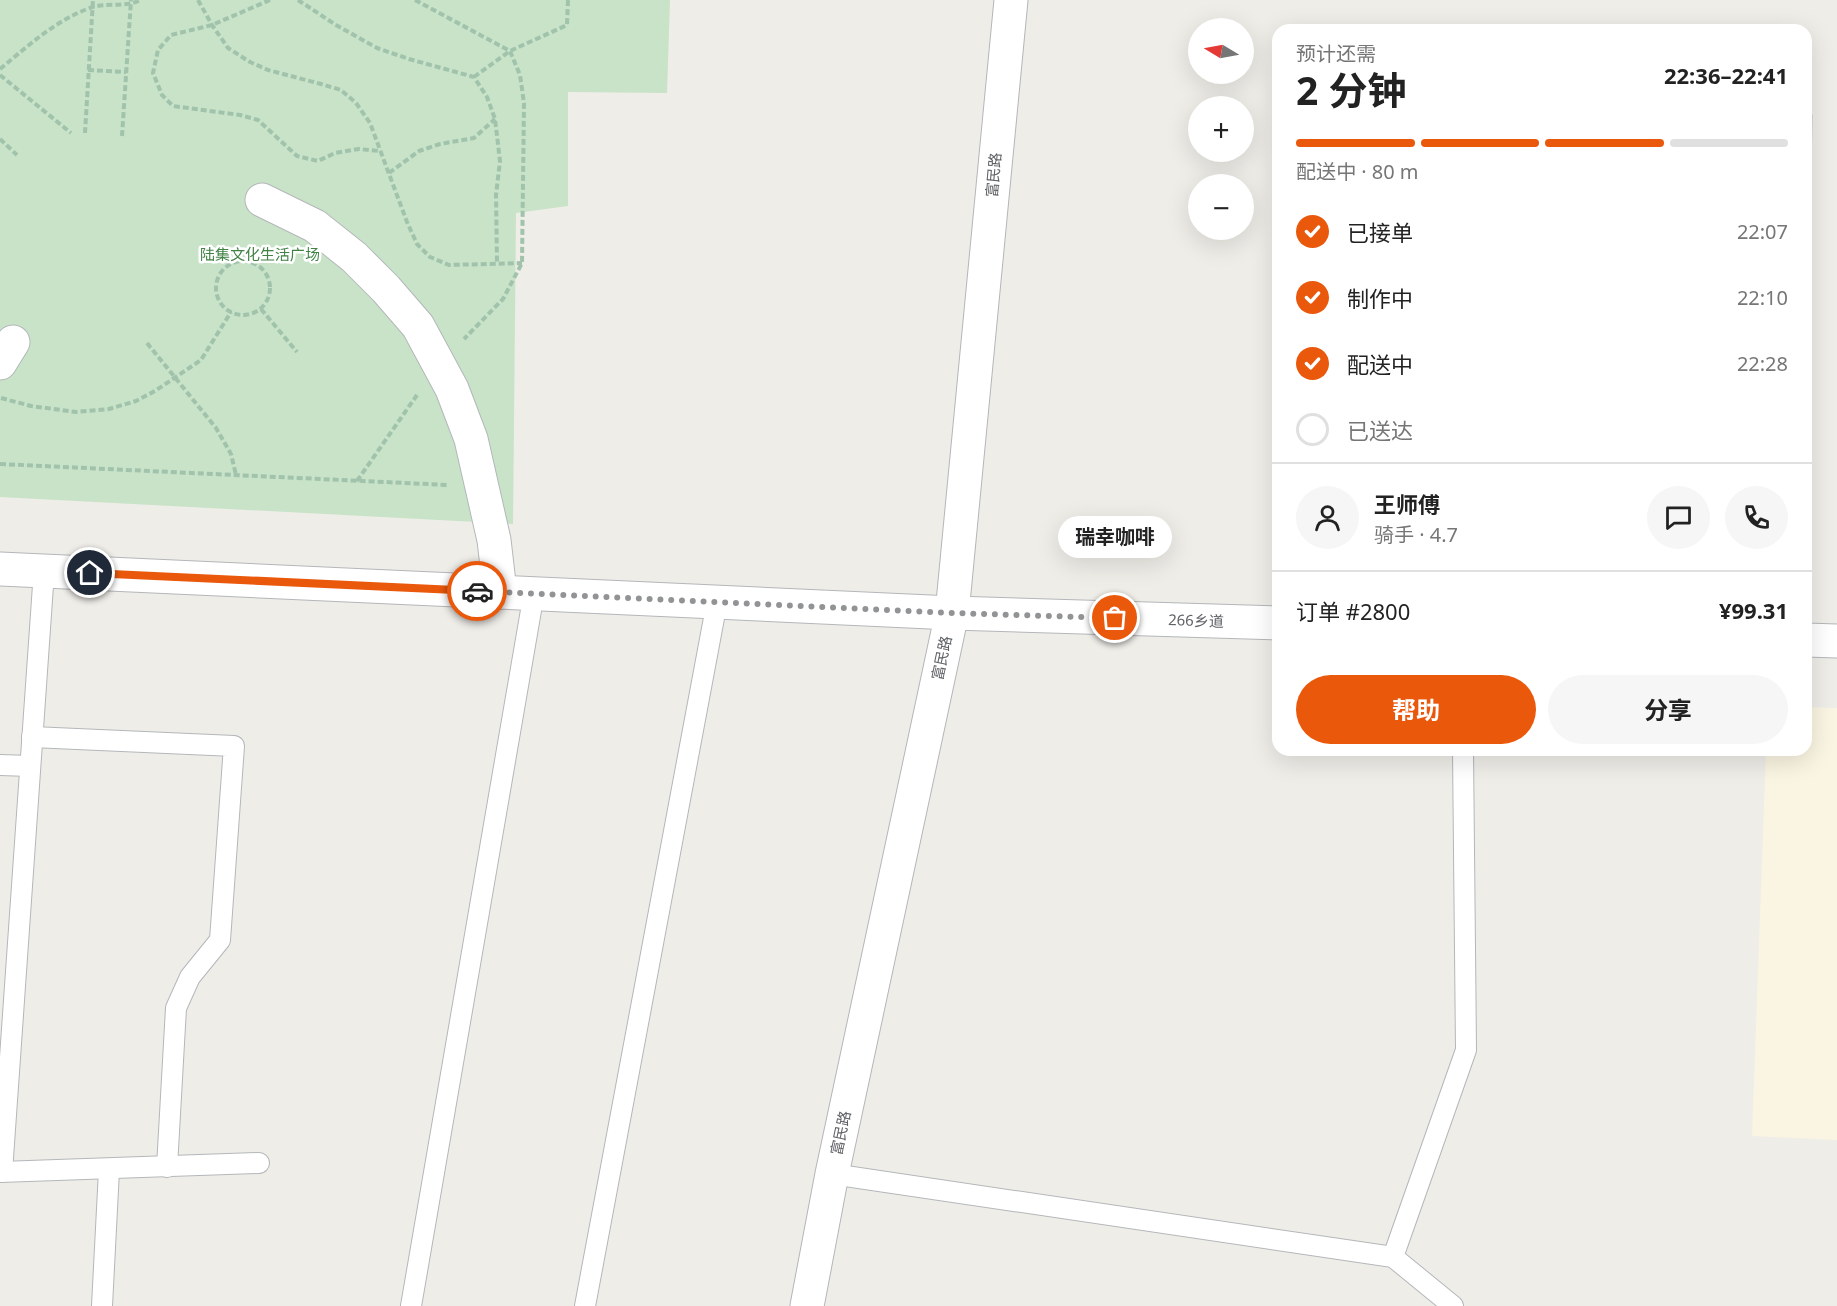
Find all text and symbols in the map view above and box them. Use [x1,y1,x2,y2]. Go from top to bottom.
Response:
north arrow [1188,18,1254,84]
map controls [1188,18,1254,240]
text: 预计还需 [1296,40,1376,67]
text: 22:36–22:41 [1664,60,1788,90]
text: 2 分钟 [1296,63,1406,116]
button: + [1188,96,1254,162]
street label: 富民路 [981,152,1005,198]
text: 配送中 · 80 m [1296,158,1419,185]
button: − [1188,174,1254,240]
icon: check [1296,215,1329,248]
text: 已接单 [1347,217,1413,247]
text: 22:07 [1737,218,1788,245]
park label: 陆集文化生活广场 [200,244,320,264]
icon: check [1296,281,1329,314]
text: 制作中 [1347,283,1413,313]
text: 22:10 [1737,284,1788,311]
icon: check [1296,347,1329,380]
text: 配送中 [1347,349,1413,379]
text: 22:28 [1737,350,1788,377]
text: 已送达 [1347,415,1413,445]
button: person [1296,486,1359,549]
button: chat [1647,486,1710,549]
button: phone [1725,486,1788,549]
text: 王师傅 [1374,489,1440,519]
callout: 瑞幸咖啡 [1058,516,1172,558]
text: 骑手 · 4.7 [1374,521,1458,548]
text: 瑞幸咖啡 [1075,523,1155,550]
pin [64,547,115,598]
icon: home [73,556,106,589]
courier [447,561,507,621]
icon: car [461,575,494,608]
pin [1089,592,1140,643]
text: ¥99.31 [1719,595,1788,625]
text: 订单 #2800 [1296,596,1410,626]
icon: bag [1098,601,1131,634]
street label: 266乡道 [1168,609,1224,631]
street label: 富民路 [927,634,955,682]
button: 帮助 [1296,675,1536,744]
button: 分享 [1548,675,1788,744]
street label: 富民路 [826,1109,854,1157]

